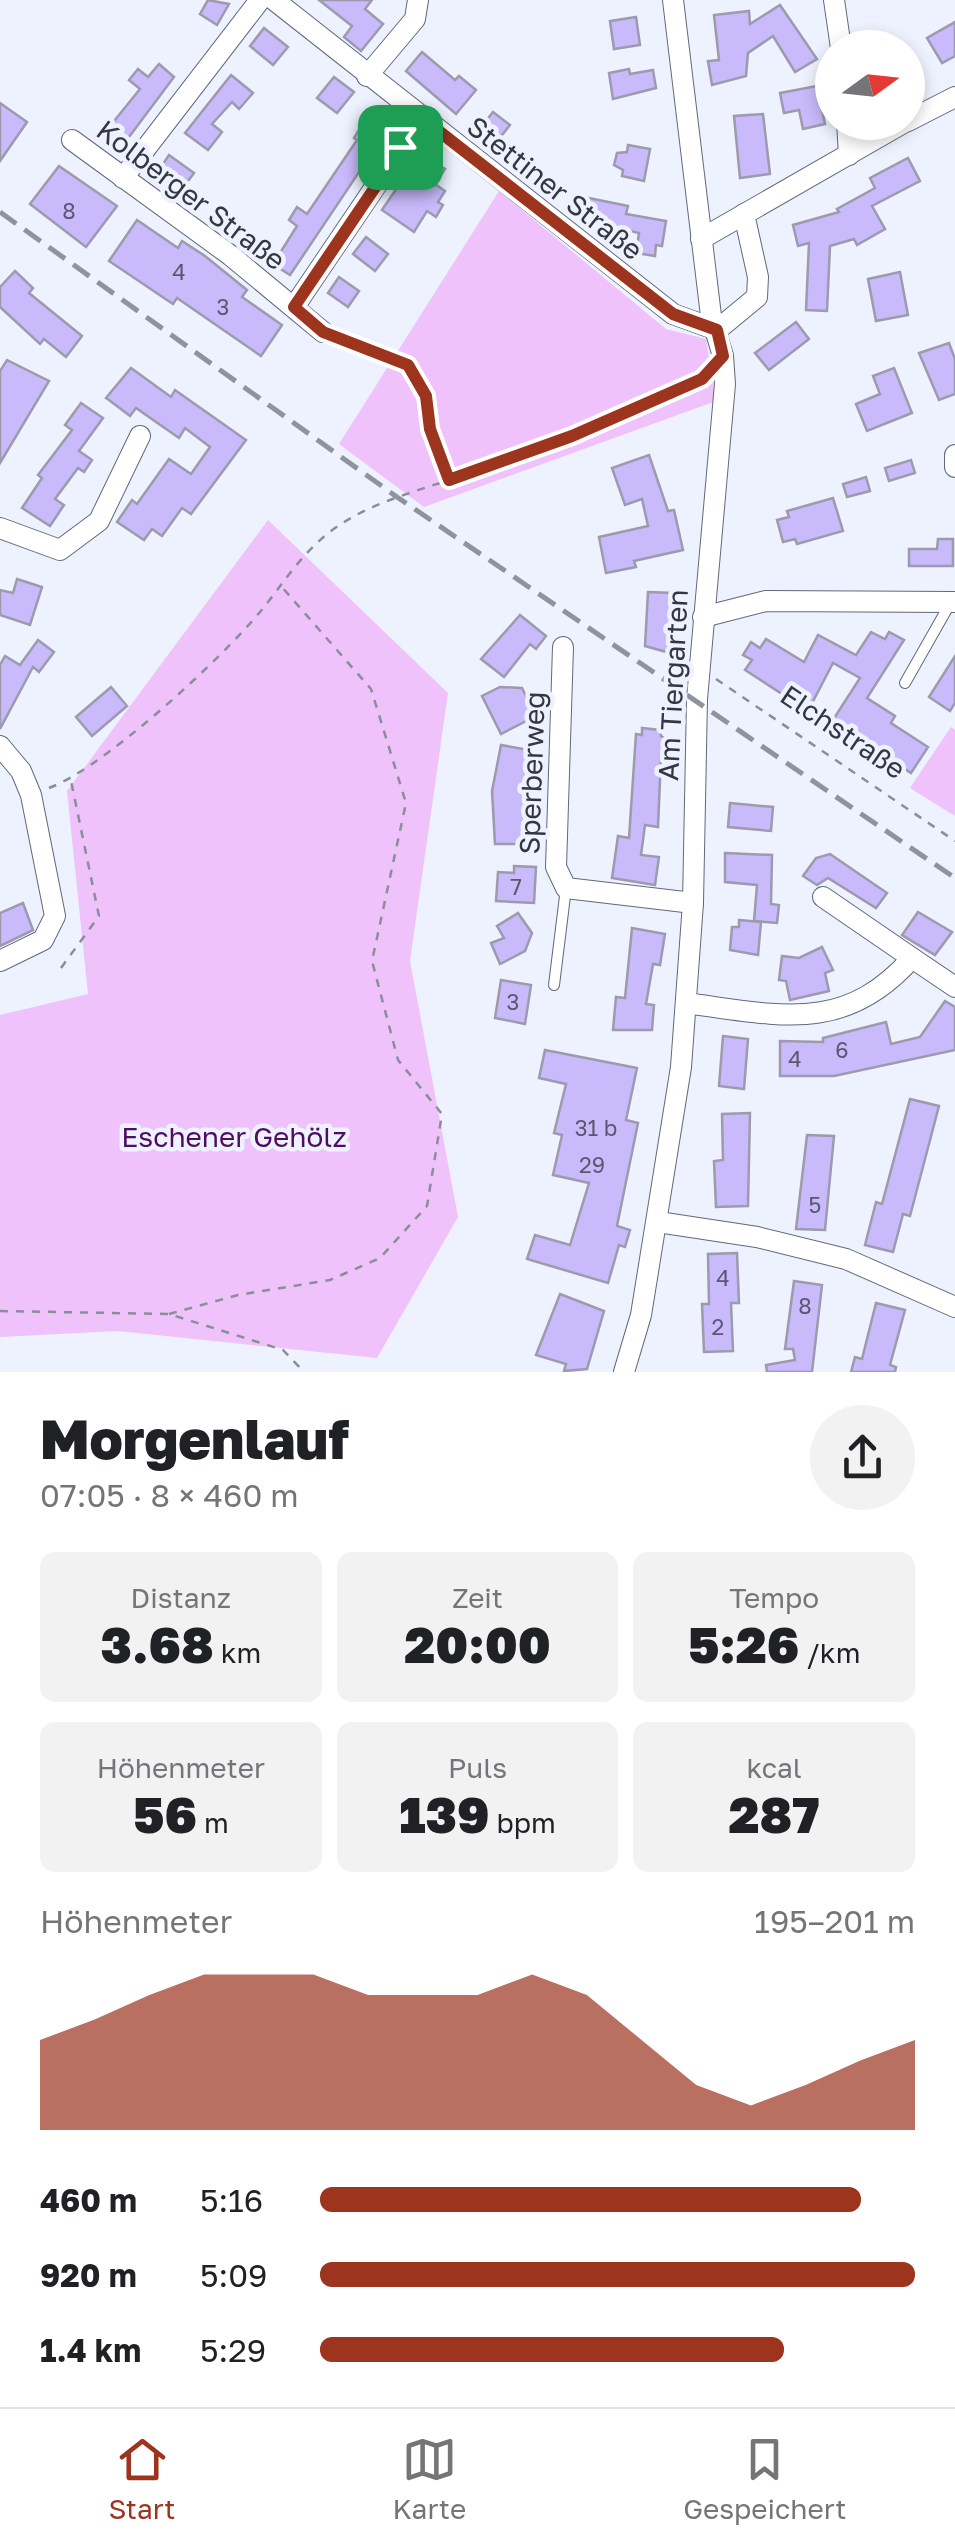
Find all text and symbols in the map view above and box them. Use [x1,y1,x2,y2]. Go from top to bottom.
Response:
north arrow [815,30,925,140]
map controls [815,30,925,140]
pin [358,105,443,190]
street label: Stettiner Straße [461,109,650,266]
street label: Kolberger Straße [91,113,292,276]
icon: arrive [373,120,428,175]
house number: 8 [62,197,76,224]
house number: 4 [172,258,186,285]
house number: 3 [217,293,229,320]
street label: Am Tiergarten [651,589,694,781]
street label: Elchstraße [775,678,912,785]
street label: Sperberweg [512,691,551,855]
house number: 7 [510,873,522,900]
house number: 3 [507,988,519,1015]
house number: 6 [835,1036,849,1063]
house number: 4 [788,1045,802,1072]
house number: 31 b [575,1114,617,1141]
park label: Eschener Gehölz [121,1120,347,1153]
house number: 29 [579,1151,605,1178]
house number: 5 [809,1191,821,1218]
house number: 4 [716,1264,730,1291]
house number: 8 [798,1292,812,1319]
house number: 2 [712,1313,724,1340]
text: Morgenlauf [40,1405,349,1471]
button: share [810,1405,915,1510]
text: 07:05 · 8 × 460 m [40,1476,299,1514]
text: Distanz [131,1581,231,1614]
text: Zeit [452,1581,503,1614]
text: Tempo [729,1581,819,1614]
text: 3.68 [100,1614,214,1674]
text: 20:00 [404,1614,551,1674]
text: 5:26 [688,1614,799,1674]
text: km [214,1636,261,1669]
text: /km [799,1636,860,1669]
text: Höhenmeter [97,1751,265,1784]
text: Puls [448,1751,507,1784]
text: kcal [747,1751,802,1784]
text: 56 [133,1784,197,1844]
text: 139 [399,1784,490,1844]
text: 287 [729,1784,820,1844]
text: m [197,1806,229,1839]
text: bpm [490,1806,556,1839]
text: Höhenmeter [40,1902,232,1940]
text: 195–201 m [754,1902,915,1940]
text: 460 m [40,2181,137,2219]
text: 5:16 [200,2181,263,2219]
text: 920 m [40,2256,137,2294]
text: 5:09 [200,2256,267,2294]
text: 1.4 km [40,2331,141,2369]
text: 5:29 [200,2331,266,2369]
tab: Start [108,2432,176,2525]
tab: Karte [393,2432,466,2525]
tab: Gespeichert [683,2432,846,2525]

